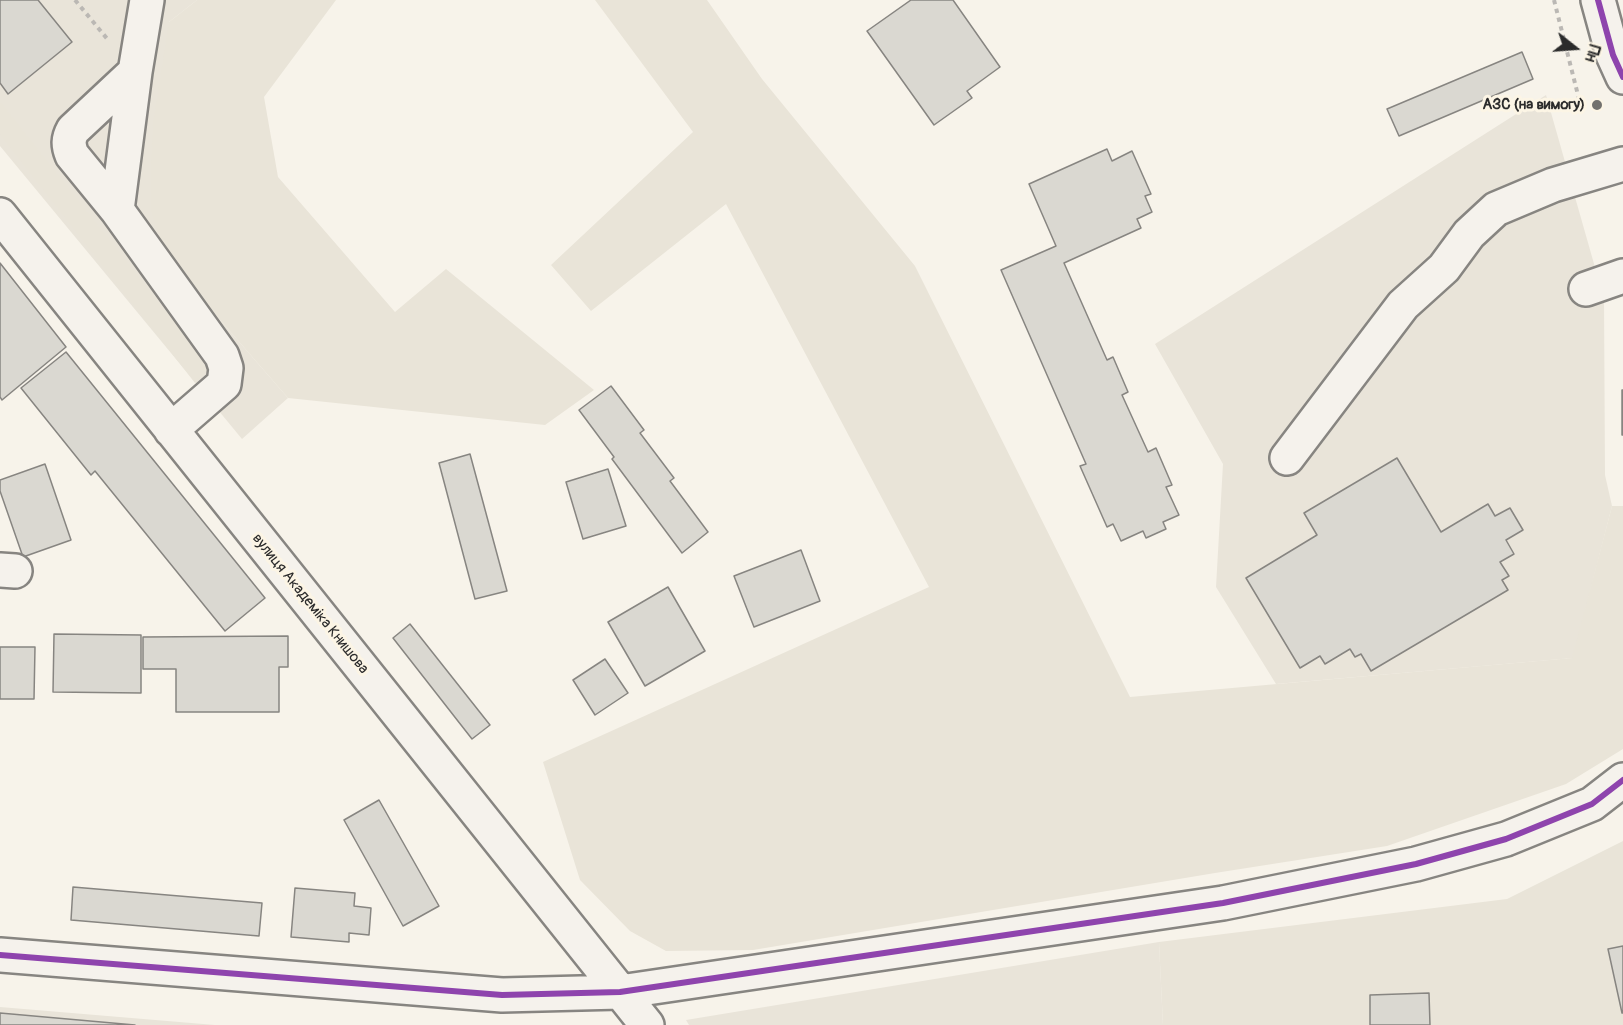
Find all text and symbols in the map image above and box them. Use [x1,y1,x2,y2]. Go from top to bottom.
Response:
north arrow [1545,18,1605,78]
text: Пн [1580,42,1604,65]
place label: АЗС (на вимогу) [1482,96,1585,114]
marker: АЗС (на вимогу) [1590,98,1604,112]
street label: вулиця Академіка Книшова [248,530,372,678]

